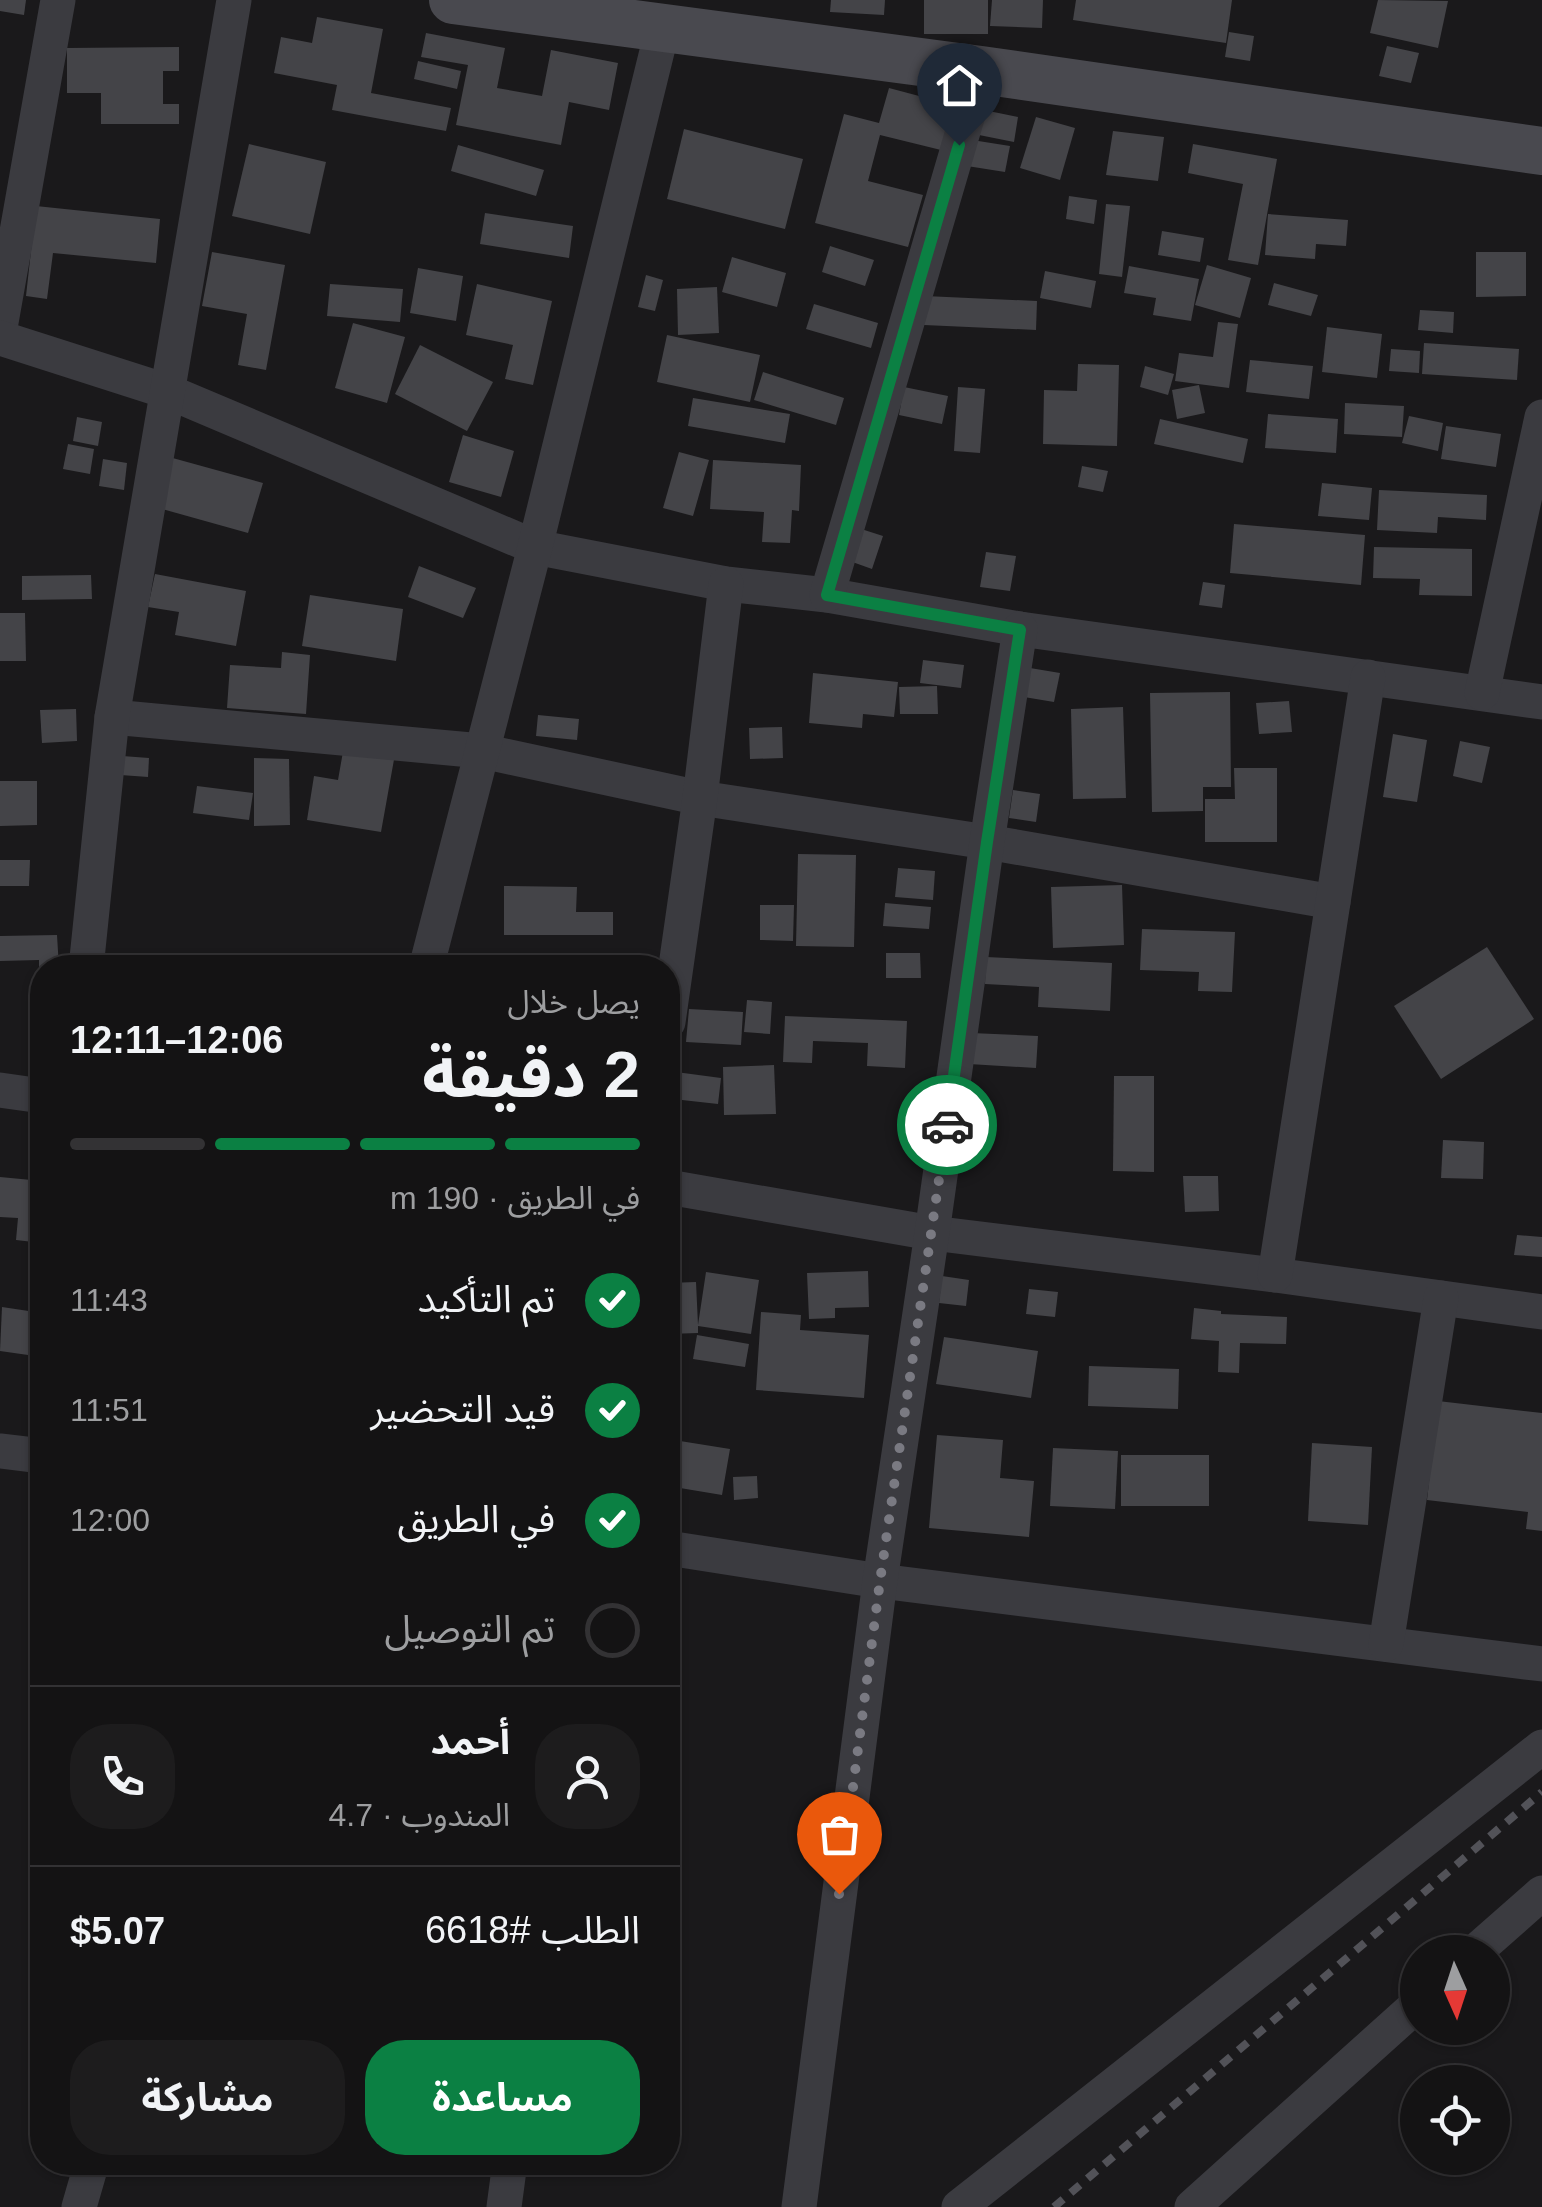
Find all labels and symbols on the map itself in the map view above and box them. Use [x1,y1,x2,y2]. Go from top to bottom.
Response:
pin [917,43,1002,146]
courier [897,1075,997,1175]
pin [797,1792,882,1895]
north arrow [1400,1935,1510,2045]

